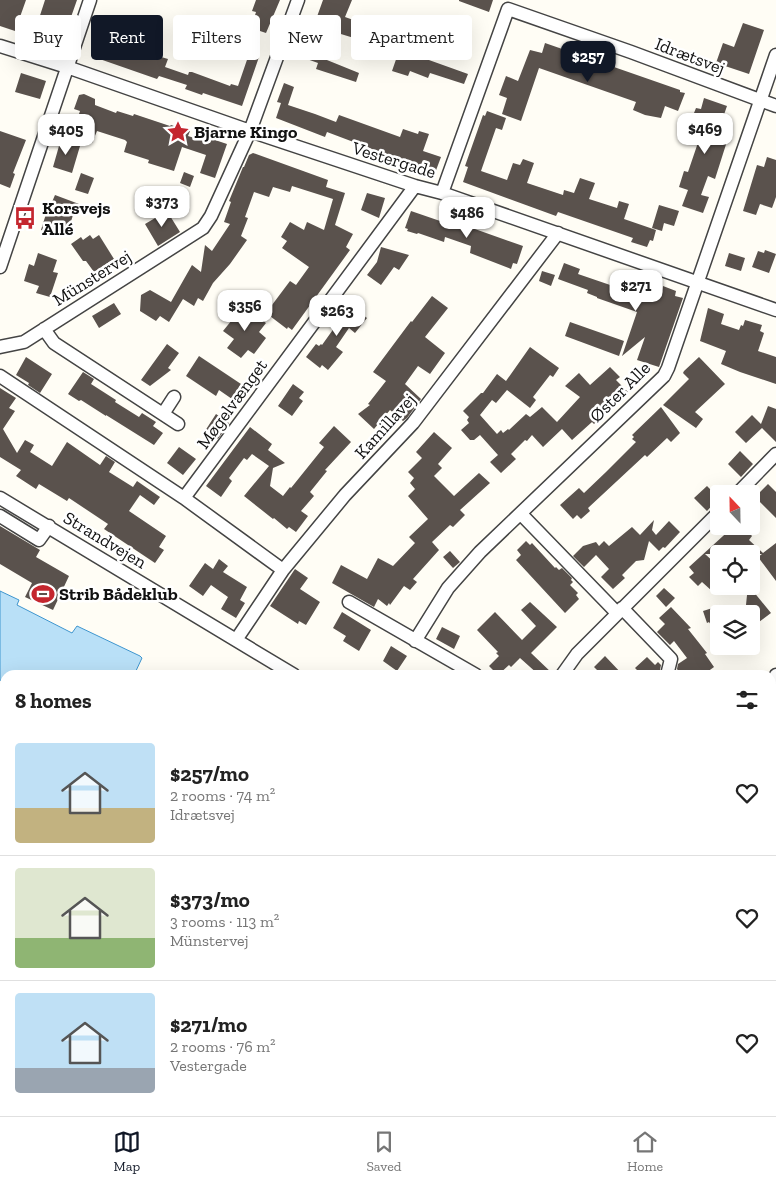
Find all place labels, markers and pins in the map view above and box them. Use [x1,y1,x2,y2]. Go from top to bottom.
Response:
pin: $257 [558,41,618,83]
pin: $469 [675,112,735,155]
pin: $405 [36,114,96,156]
place icon: Bjarne Kingo [165,119,191,145]
place label: Bjarne Kingo [194,121,298,143]
pin: $373 [132,186,192,228]
pin: $486 [437,196,497,239]
place label: Korsvejs Allé [42,197,111,240]
bus stop icon: Korsvejs Allé [12,205,38,231]
pin: $271 [606,270,666,312]
pin: $356 [215,290,275,332]
pin: $263 [307,294,367,337]
sports icon: Strib Bådeklub [30,581,56,607]
place label: Strib Bådeklub [59,583,178,605]

